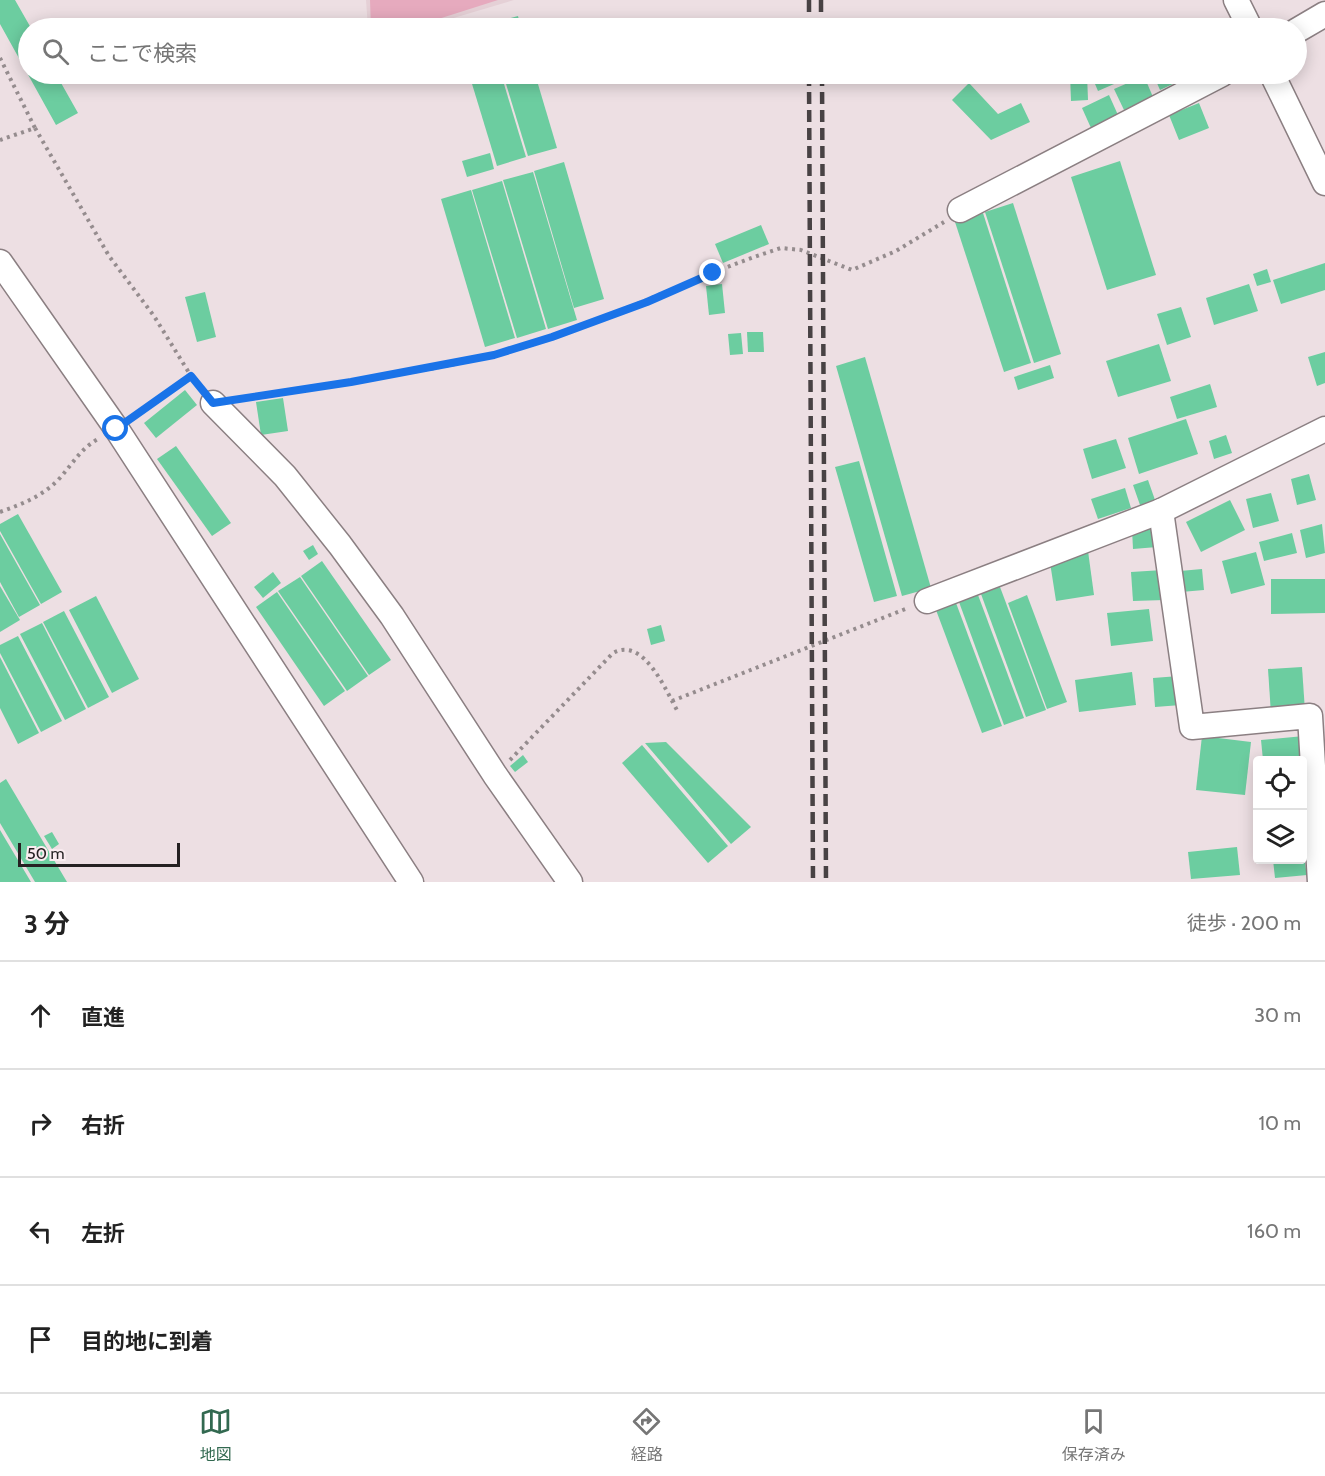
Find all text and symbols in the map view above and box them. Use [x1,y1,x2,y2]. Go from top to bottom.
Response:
search box [18,18,1307,84]
icon: search [39,35,72,68]
text: ここで検索 [87,40,197,67]
route end [699,259,725,285]
route start [102,415,128,441]
map controls [1253,756,1307,864]
button: locate [1253,756,1307,810]
button: layers [1253,810,1307,864]
scale bar [18,840,180,868]
text: 50 m [27,844,64,863]
text: 3 分 [24,908,70,940]
text: 徒歩 · 200 m [1187,911,1301,935]
icon: ahead [24,999,57,1032]
text: 30 m [1254,1003,1301,1027]
text: 直進 [81,1004,125,1031]
icon: right [24,1107,57,1140]
text: 10 m [1258,1111,1301,1135]
text: 右折 [81,1112,125,1139]
icon: left [24,1215,57,1248]
text: 160 m [1247,1219,1301,1243]
text: 左折 [81,1220,125,1247]
icon: arrive [24,1323,57,1356]
text: 目的地に到着 [81,1328,213,1355]
tab: 地図 [199,1405,232,1465]
tab: 経路 [630,1405,663,1465]
tab: 保存済み [1062,1405,1126,1465]

